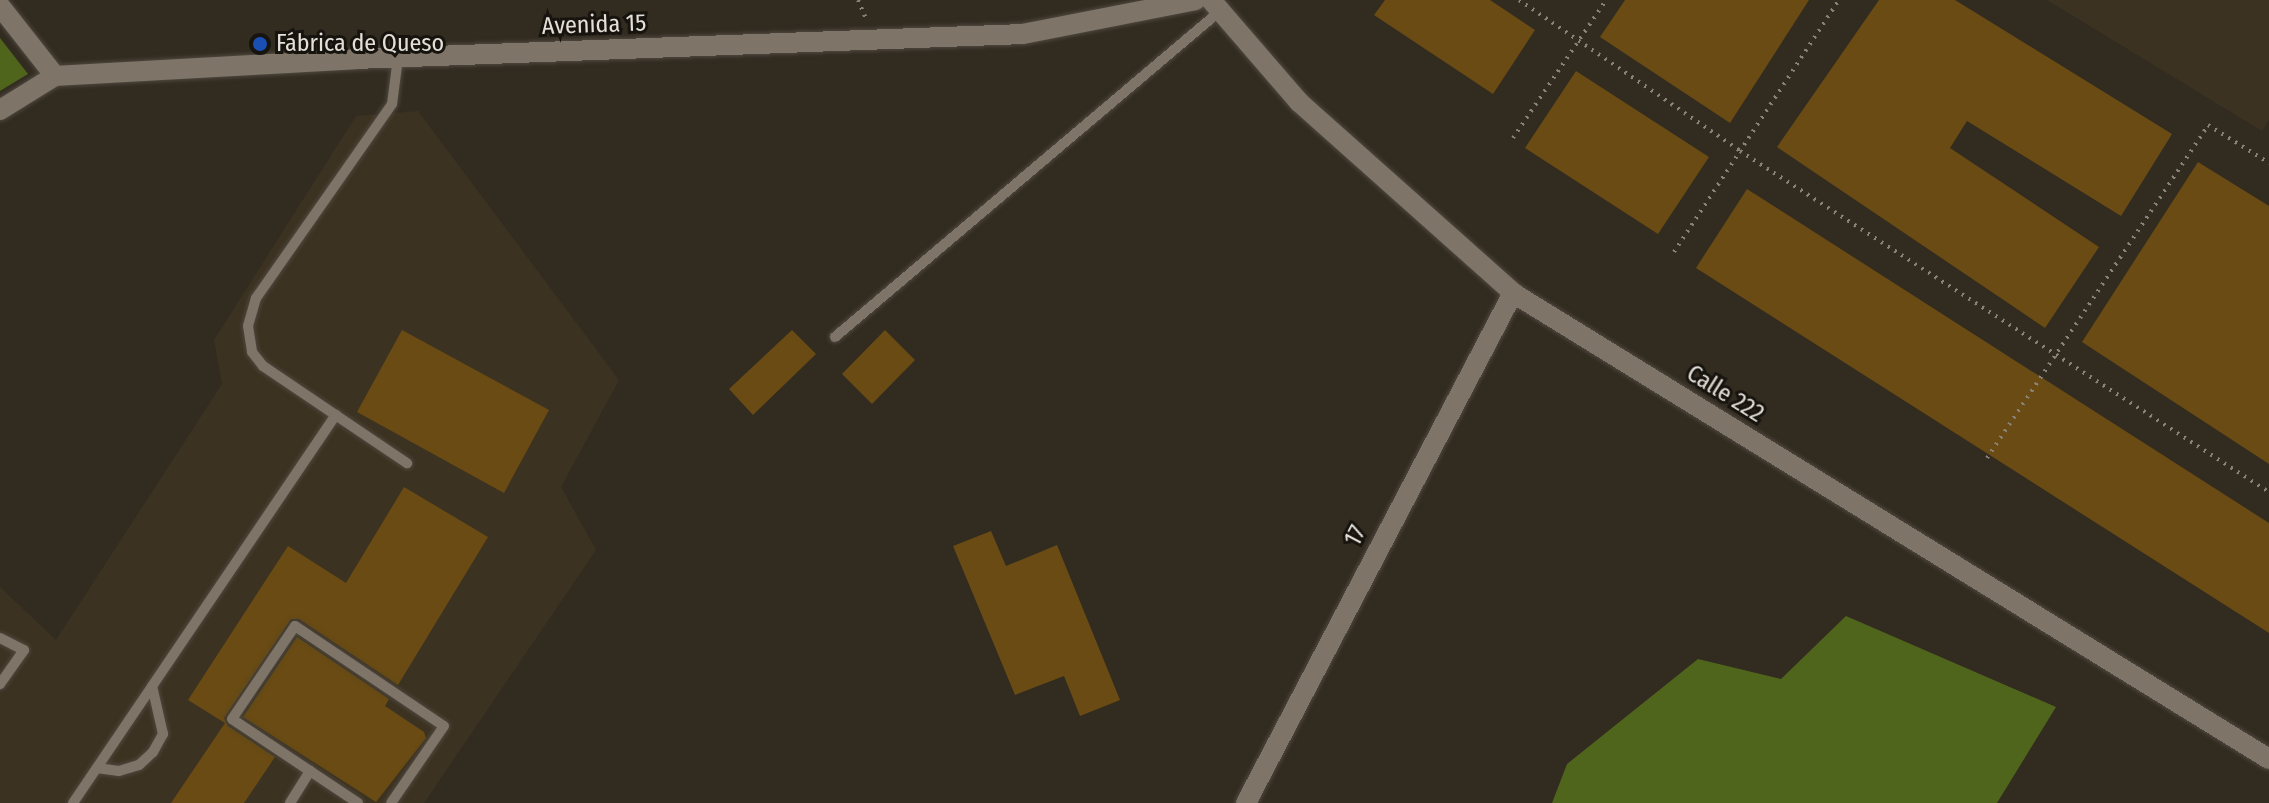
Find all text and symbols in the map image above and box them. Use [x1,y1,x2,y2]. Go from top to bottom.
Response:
street label: Avenida 15 [541,9,647,41]
place label: Fábrica de Queso [276,30,444,58]
marker: Fábrica de Queso [251,35,269,53]
street label: Calle 222 [1681,359,1769,429]
street label: 17 [1339,521,1373,551]

